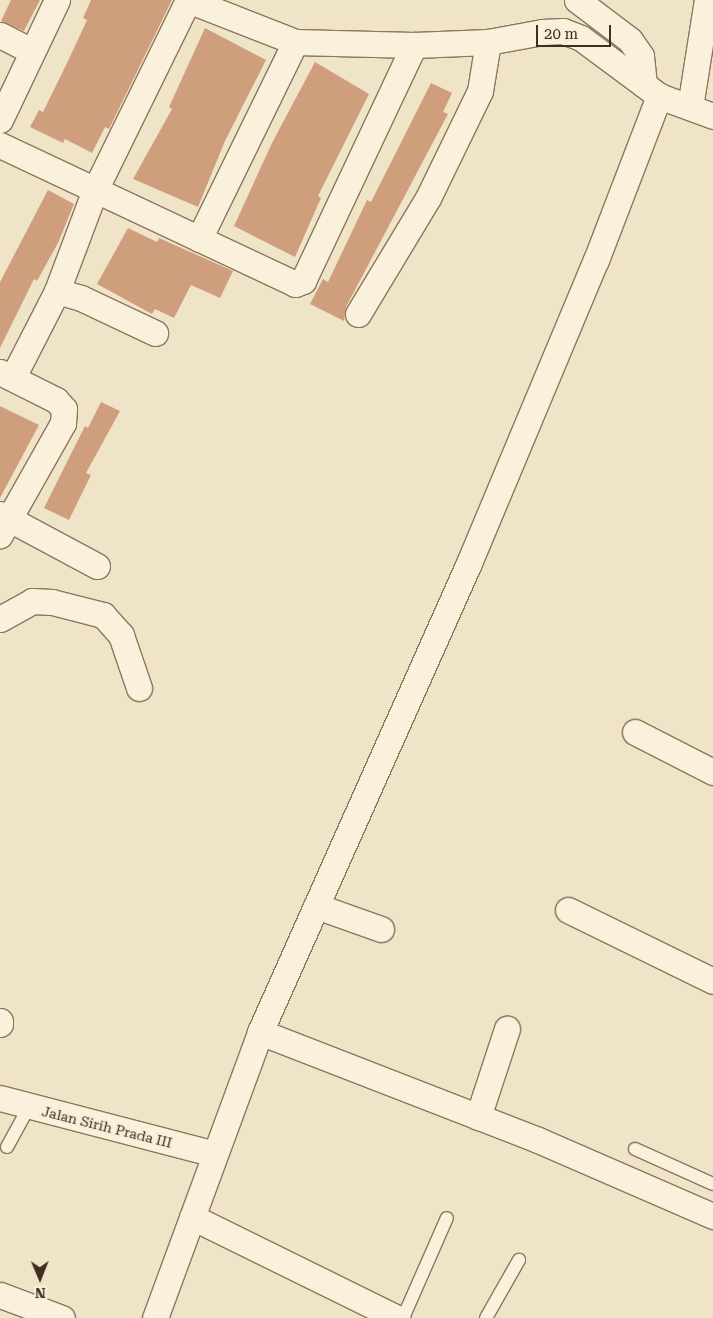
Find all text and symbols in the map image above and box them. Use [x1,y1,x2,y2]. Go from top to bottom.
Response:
scale bar [538,15,613,47]
text: 20 m [544,25,578,43]
street label: Jalan Sirih Prada III [40,1103,174,1151]
north arrow [15,1253,65,1303]
text: N [35,1285,46,1301]

